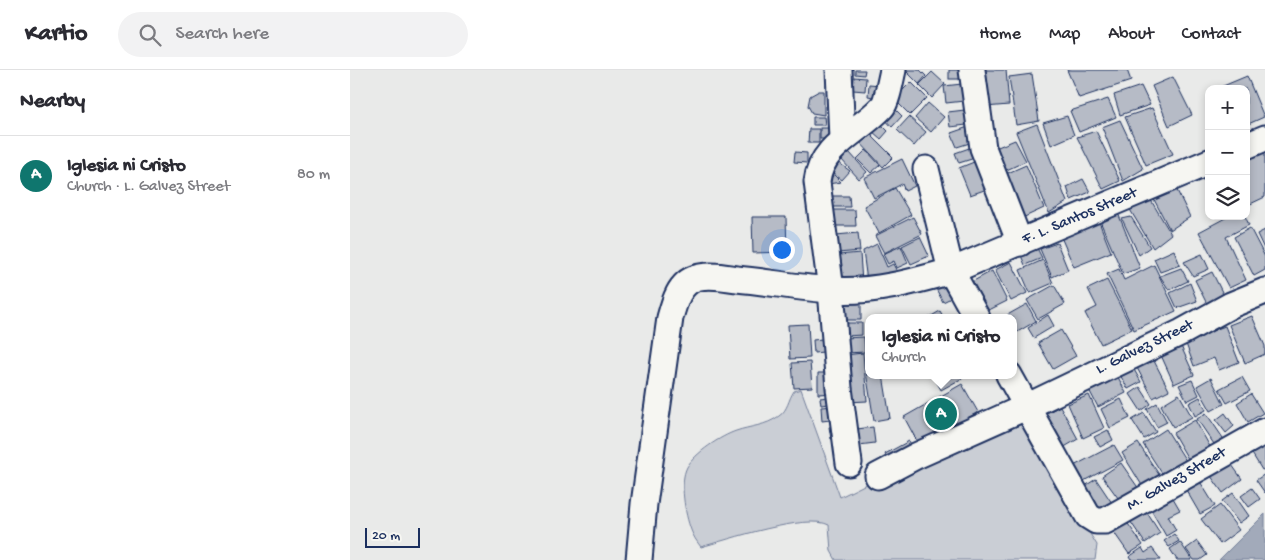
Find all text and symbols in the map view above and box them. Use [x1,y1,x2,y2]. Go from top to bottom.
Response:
search box [118,12,468,57]
text: Kartio [25,20,88,49]
icon: search [136,21,164,49]
text: Search here [176,23,269,46]
text: Home [979,24,1021,45]
text: Map [1049,24,1080,45]
text: About [1108,24,1154,45]
text: Contact [1182,24,1240,45]
map controls [1205,85,1250,220]
button: + [1205,85,1250,130]
text: Nearby [20,90,85,115]
button: − [1205,130,1250,175]
text: Iglesia ni Cristo [67,155,186,178]
text: A [31,166,41,185]
text: 80 m [297,166,330,185]
button: layers [1205,175,1250,220]
text: Church · L. Galvez Street [67,178,230,197]
street label: F. L. Santos Street [1019,184,1142,250]
your location [769,237,795,263]
popup [865,314,1017,379]
street label: L. Galvez Street [1093,316,1198,380]
text: Iglesia ni Cristo [882,326,1000,349]
text: Church [882,349,926,368]
pin: A [925,395,957,433]
street label: M. Galvez Street [1124,443,1231,516]
scale bar [365,525,420,548]
text: 20 m [372,528,400,545]

